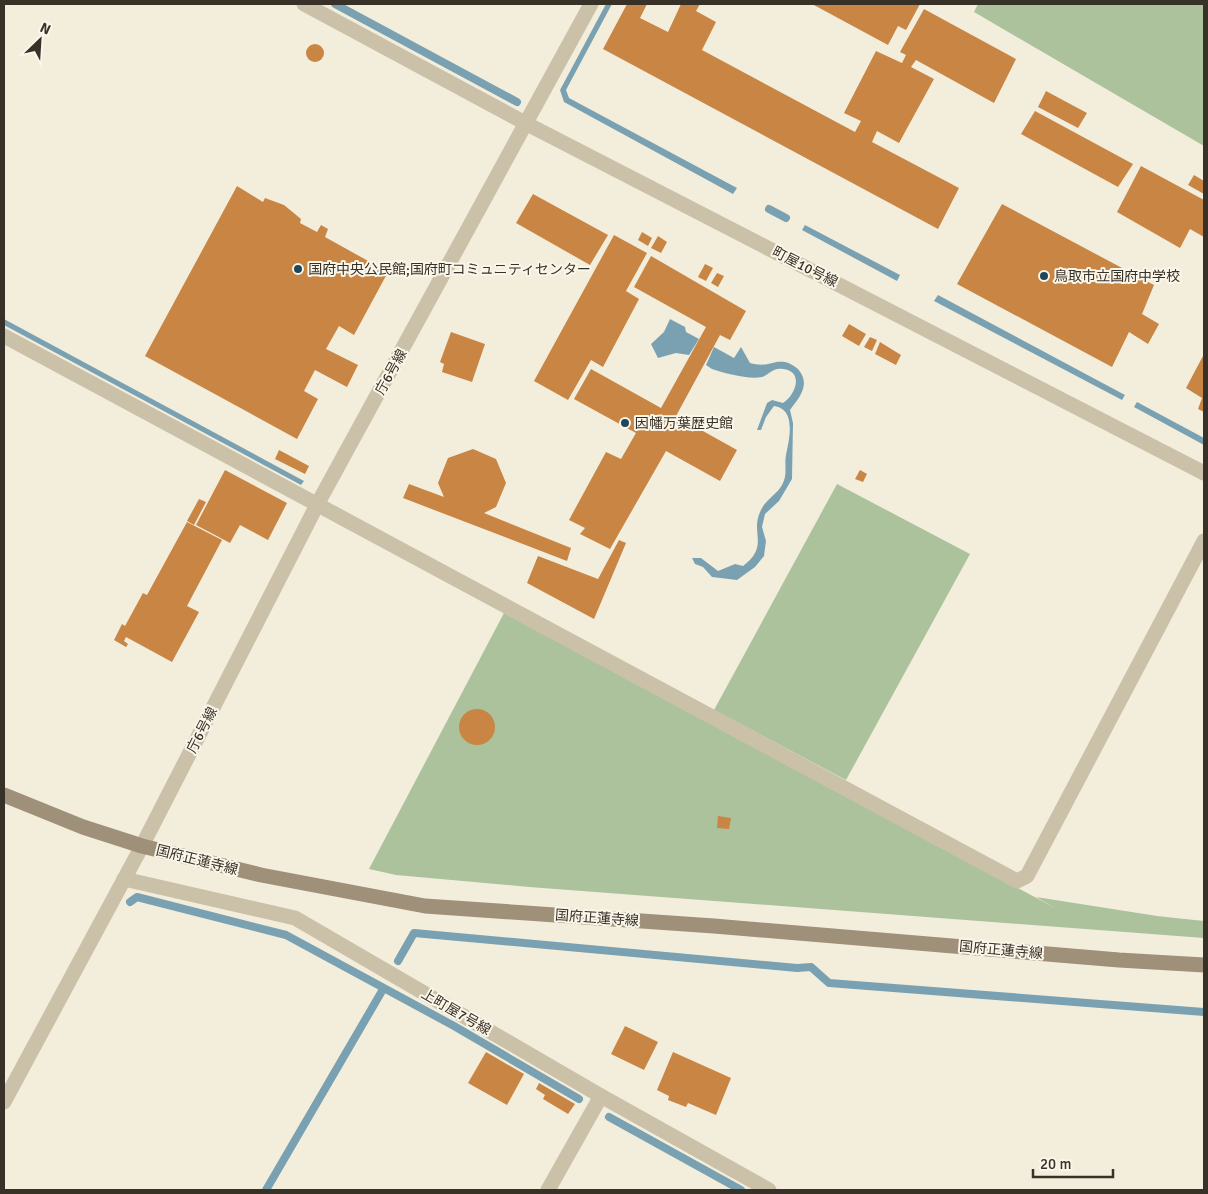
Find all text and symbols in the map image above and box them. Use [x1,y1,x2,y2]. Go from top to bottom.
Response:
north arrow [15,15,65,65]
text: N [37,19,53,38]
street label: 町屋10号線 [769,243,841,291]
place label: 国府中央公民館;国府町コミュニティセンター [308,261,591,278]
marker: 国府中央公民館;国府町コミュニティセンター [292,263,304,275]
place label: 鳥取市立国府中学校 [1054,268,1180,285]
marker: 鳥取市立国府中学校 [1038,270,1050,282]
street label: 庁6号線 [372,346,410,398]
place label: 因幡万葉歴史館 [635,415,733,432]
marker: 因幡万葉歴史館 [619,417,631,429]
street label: 庁6号線 [183,704,221,756]
street label: 国府正蓮寺線 [154,842,240,878]
street label: 国府正蓮寺線 [555,907,639,929]
street label: 国府正蓮寺線 [958,938,1044,962]
street label: 上町屋7号線 [418,985,494,1039]
scale bar [1033,1146,1113,1178]
text: 20 m [1040,1155,1071,1173]

